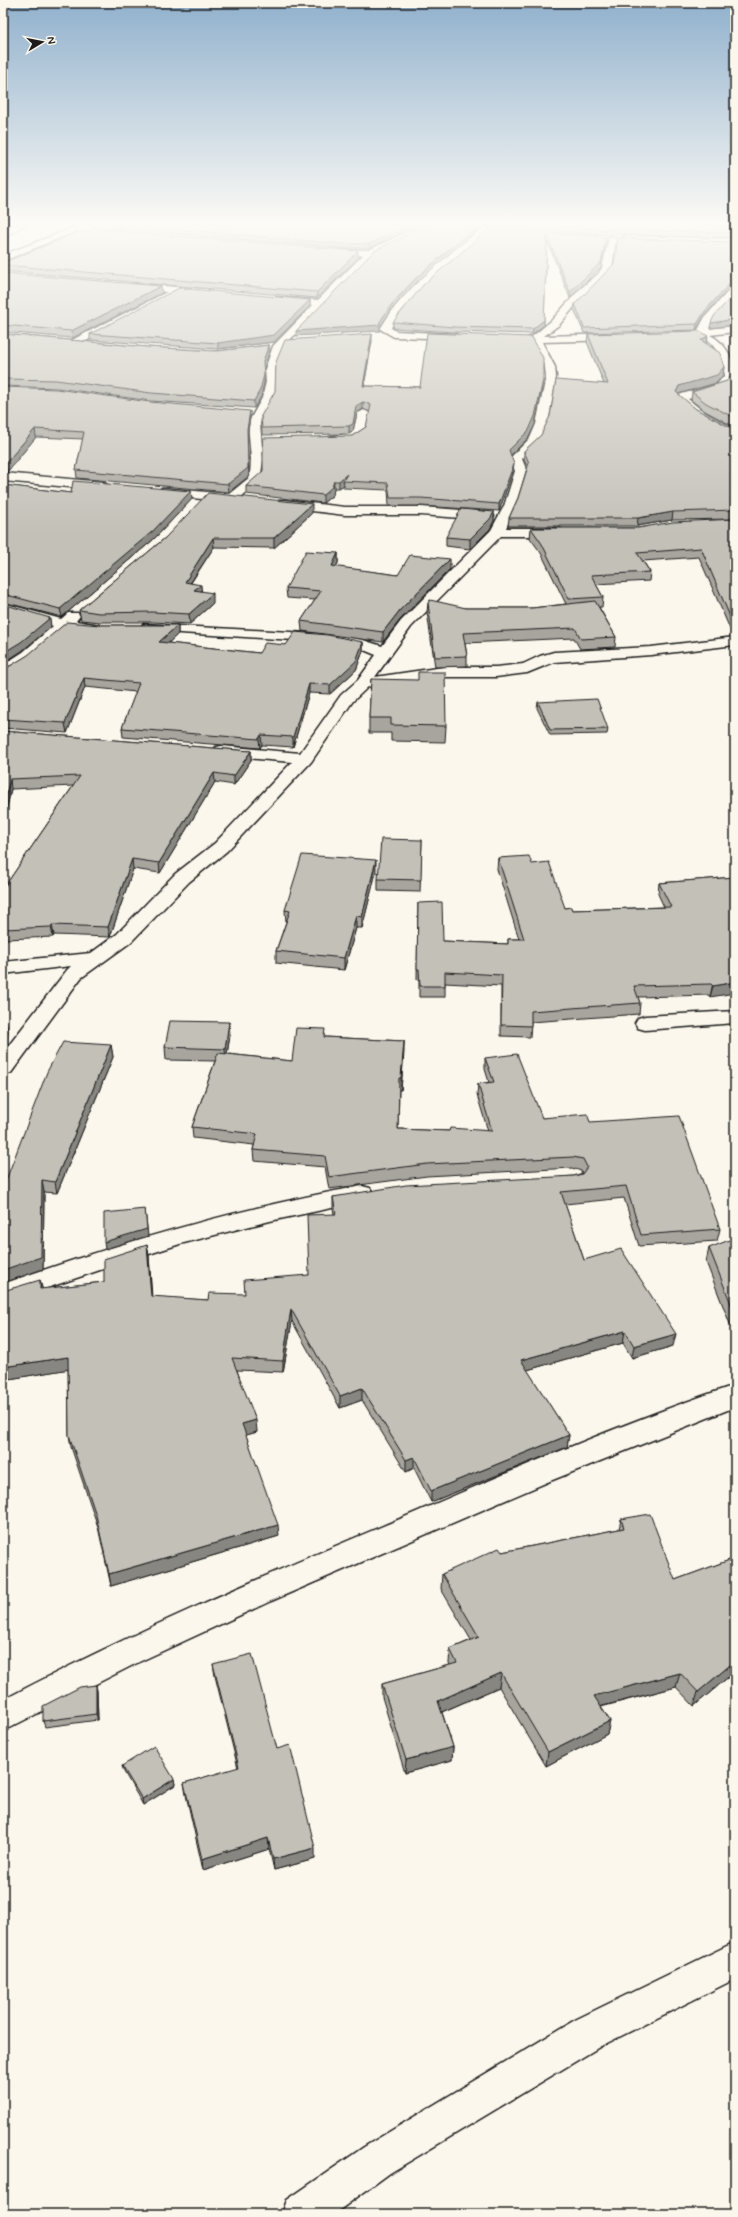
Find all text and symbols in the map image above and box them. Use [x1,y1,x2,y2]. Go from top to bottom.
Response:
north arrow [22,22,62,62]
text: N [43,36,58,45]

